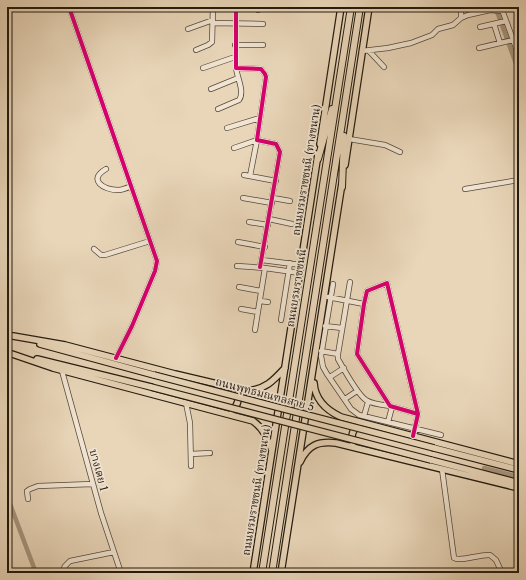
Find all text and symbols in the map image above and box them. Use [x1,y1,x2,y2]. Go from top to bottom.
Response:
street label: ถนนบรมราชชนนี (ทางขนาน) [289,104,323,236]
street label: ถนนบรมราชชนนี [283,248,309,328]
street label: ถนนพุทธมณฑลสาย 5 [214,374,316,415]
street label: ถนนบรมราชชนนี (ทางขนาน) [239,424,273,556]
street label: บางเตย 1 [87,448,111,493]

